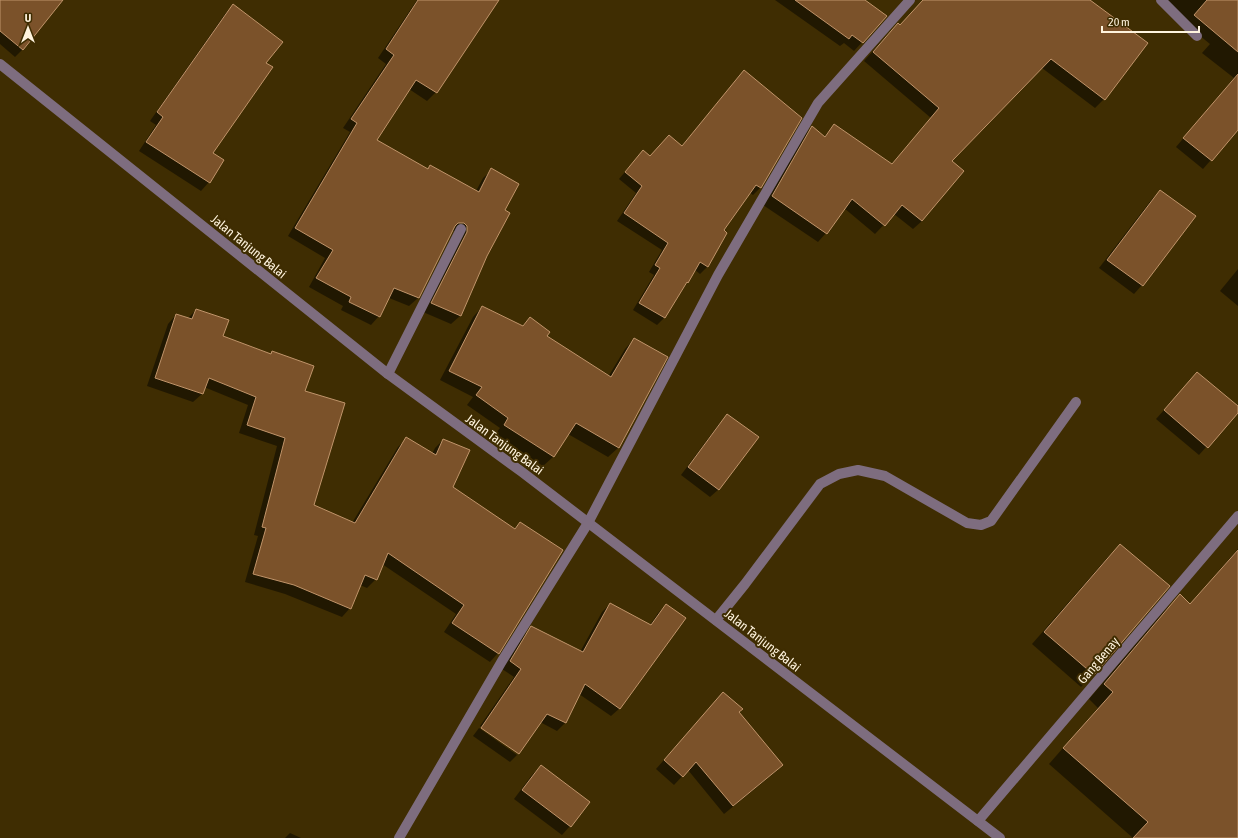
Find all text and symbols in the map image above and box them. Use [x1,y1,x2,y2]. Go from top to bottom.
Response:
north arrow [8,8,48,48]
scale bar [1102,8,1199,34]
text: U [25,12,31,24]
text: 20 m [1108,15,1130,29]
street label: Jalan Tanjung Balai [208,211,289,281]
street label: Jalan Tanjung Balai [463,411,547,478]
street label: Jalan Tanjung Balai [722,606,804,675]
street label: Gang Benay [1075,633,1123,687]

